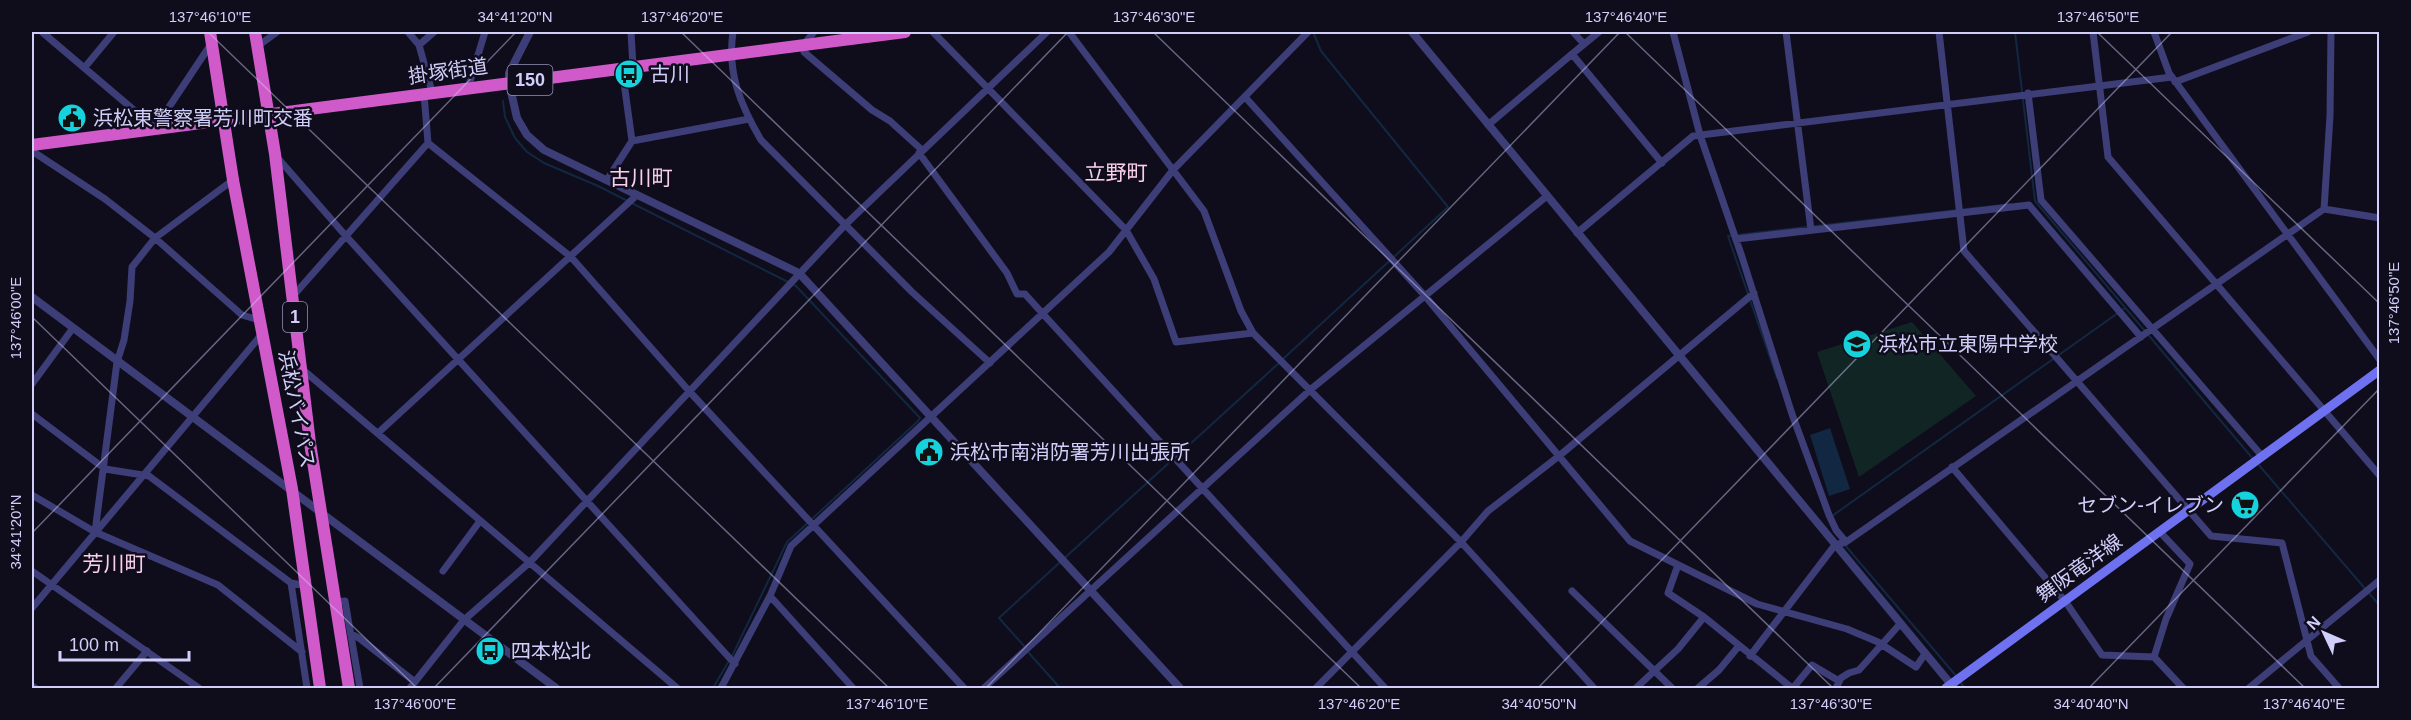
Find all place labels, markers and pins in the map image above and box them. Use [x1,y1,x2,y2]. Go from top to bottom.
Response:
bus stop icon: 古川 [613,58,645,90]
place label: 古川 [650,63,690,85]
public building icon: 浜松東警察署芳川町交番 [56,102,88,134]
place label: 浜松東警察署芳川町交番 [93,107,313,129]
school or university icon: 浜松市立東陽中学校 [1841,328,1873,360]
place label: 浜松市立東陽中学校 [1878,333,2058,355]
public building icon: 浜松市南消防署芳川出張所 [913,436,945,468]
place label: 浜松市南消防署芳川出張所 [950,441,1190,463]
supermarket icon: セブン-イレブン [2229,489,2261,521]
place label: セブン-イレブン [2077,494,2224,516]
bus stop icon: 四本松北 [474,635,506,667]
place label: 四本松北 [511,640,591,662]

